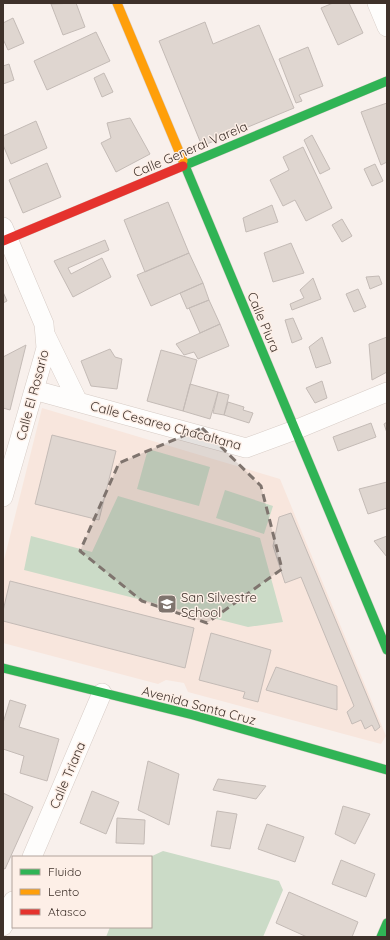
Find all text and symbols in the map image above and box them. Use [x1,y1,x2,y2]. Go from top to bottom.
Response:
street label: Calle General Varela [130,118,250,180]
street label: Calle Piura [244,290,284,354]
street label: Calle El Rosario [12,348,52,442]
street label: Calle Cesareo Chacaltana [89,397,243,453]
place label: San Silvestre School [181,589,257,620]
school or university icon: San Silvestre School [156,593,178,615]
street label: Avenida Santa Cruz [140,682,258,728]
street label: Calle Triana [46,739,88,811]
legend [12,856,152,928]
text: Fluido [48,864,81,879]
text: Lento [48,884,79,899]
text: Atasco [48,904,86,919]

